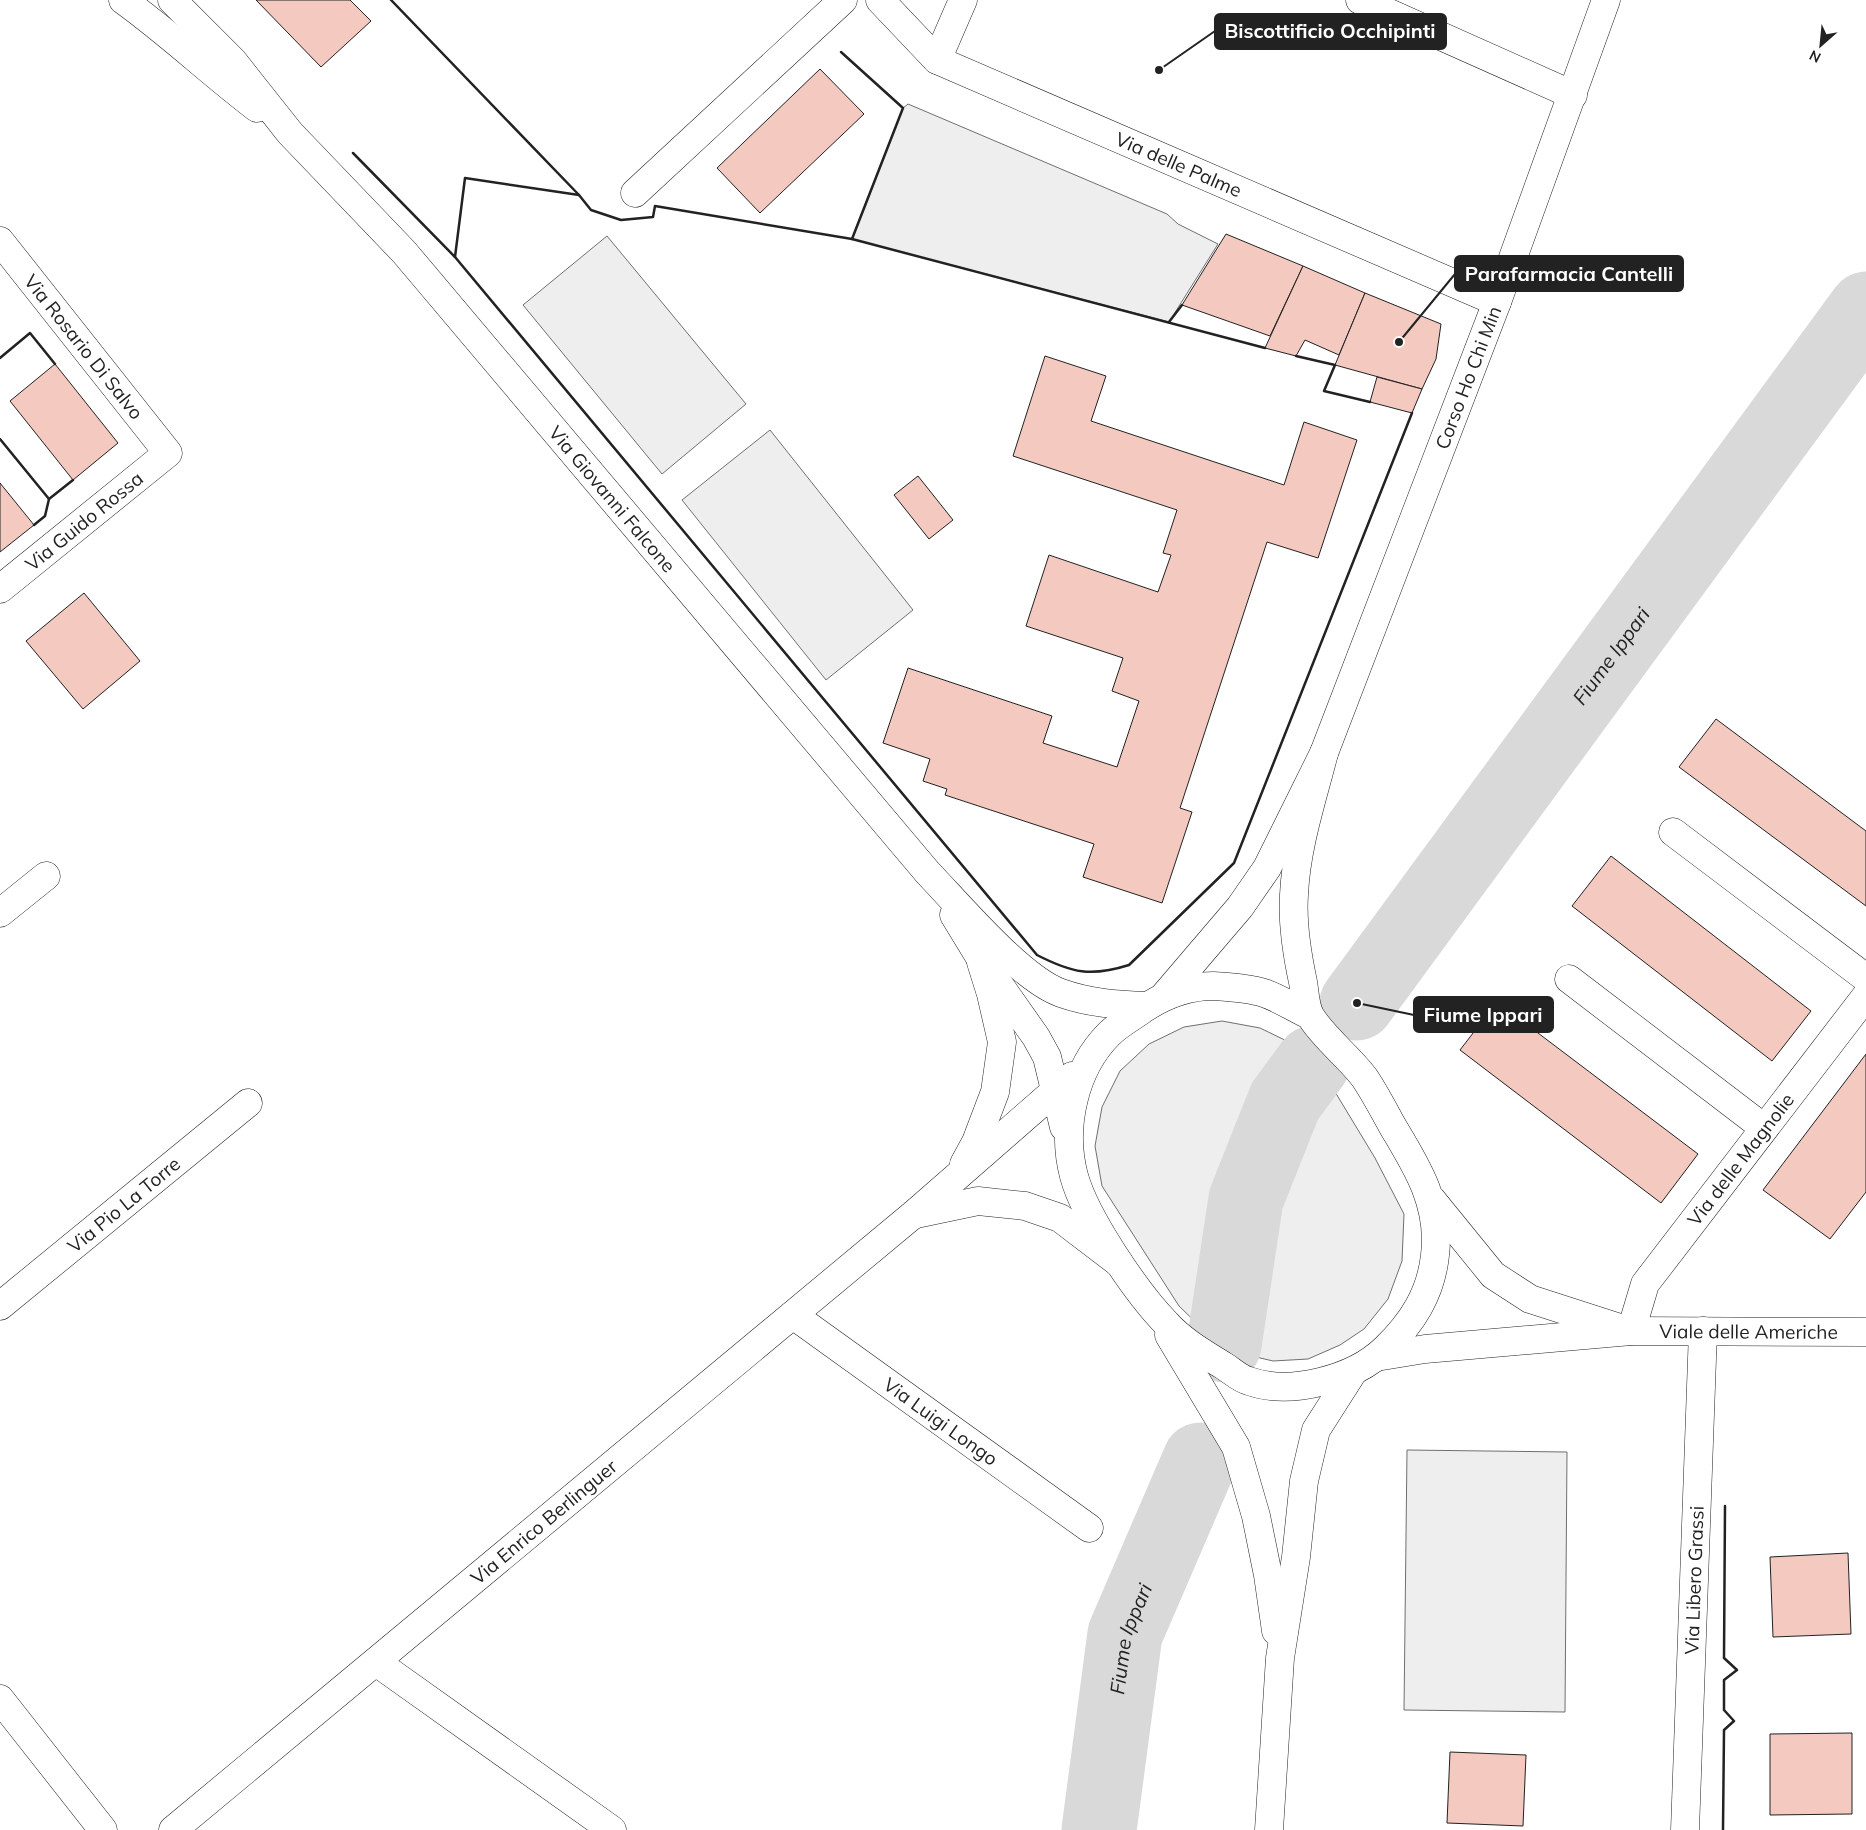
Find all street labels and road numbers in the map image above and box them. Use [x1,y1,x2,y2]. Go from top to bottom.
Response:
street label: Via delle Palme [1112,127,1245,202]
street label: Via Rosario Di Salvo [19,269,149,424]
street label: Corso Ho Chi Min [1430,303,1506,452]
street label: Via Giovanni Falcone [544,421,681,577]
street label: Via Guido Rossa [20,466,148,576]
street label: Via delle Magnolie [1682,1088,1799,1231]
street label: Via Pio La Torre [63,1151,185,1258]
street label: Viale delle Americhe [1659,1319,1838,1344]
street label: Via Luigi Longo [879,1372,1003,1471]
street label: Via Enrico Berlinguer [466,1454,622,1590]
street label: Via Libero Grassi [1679,1505,1709,1655]

